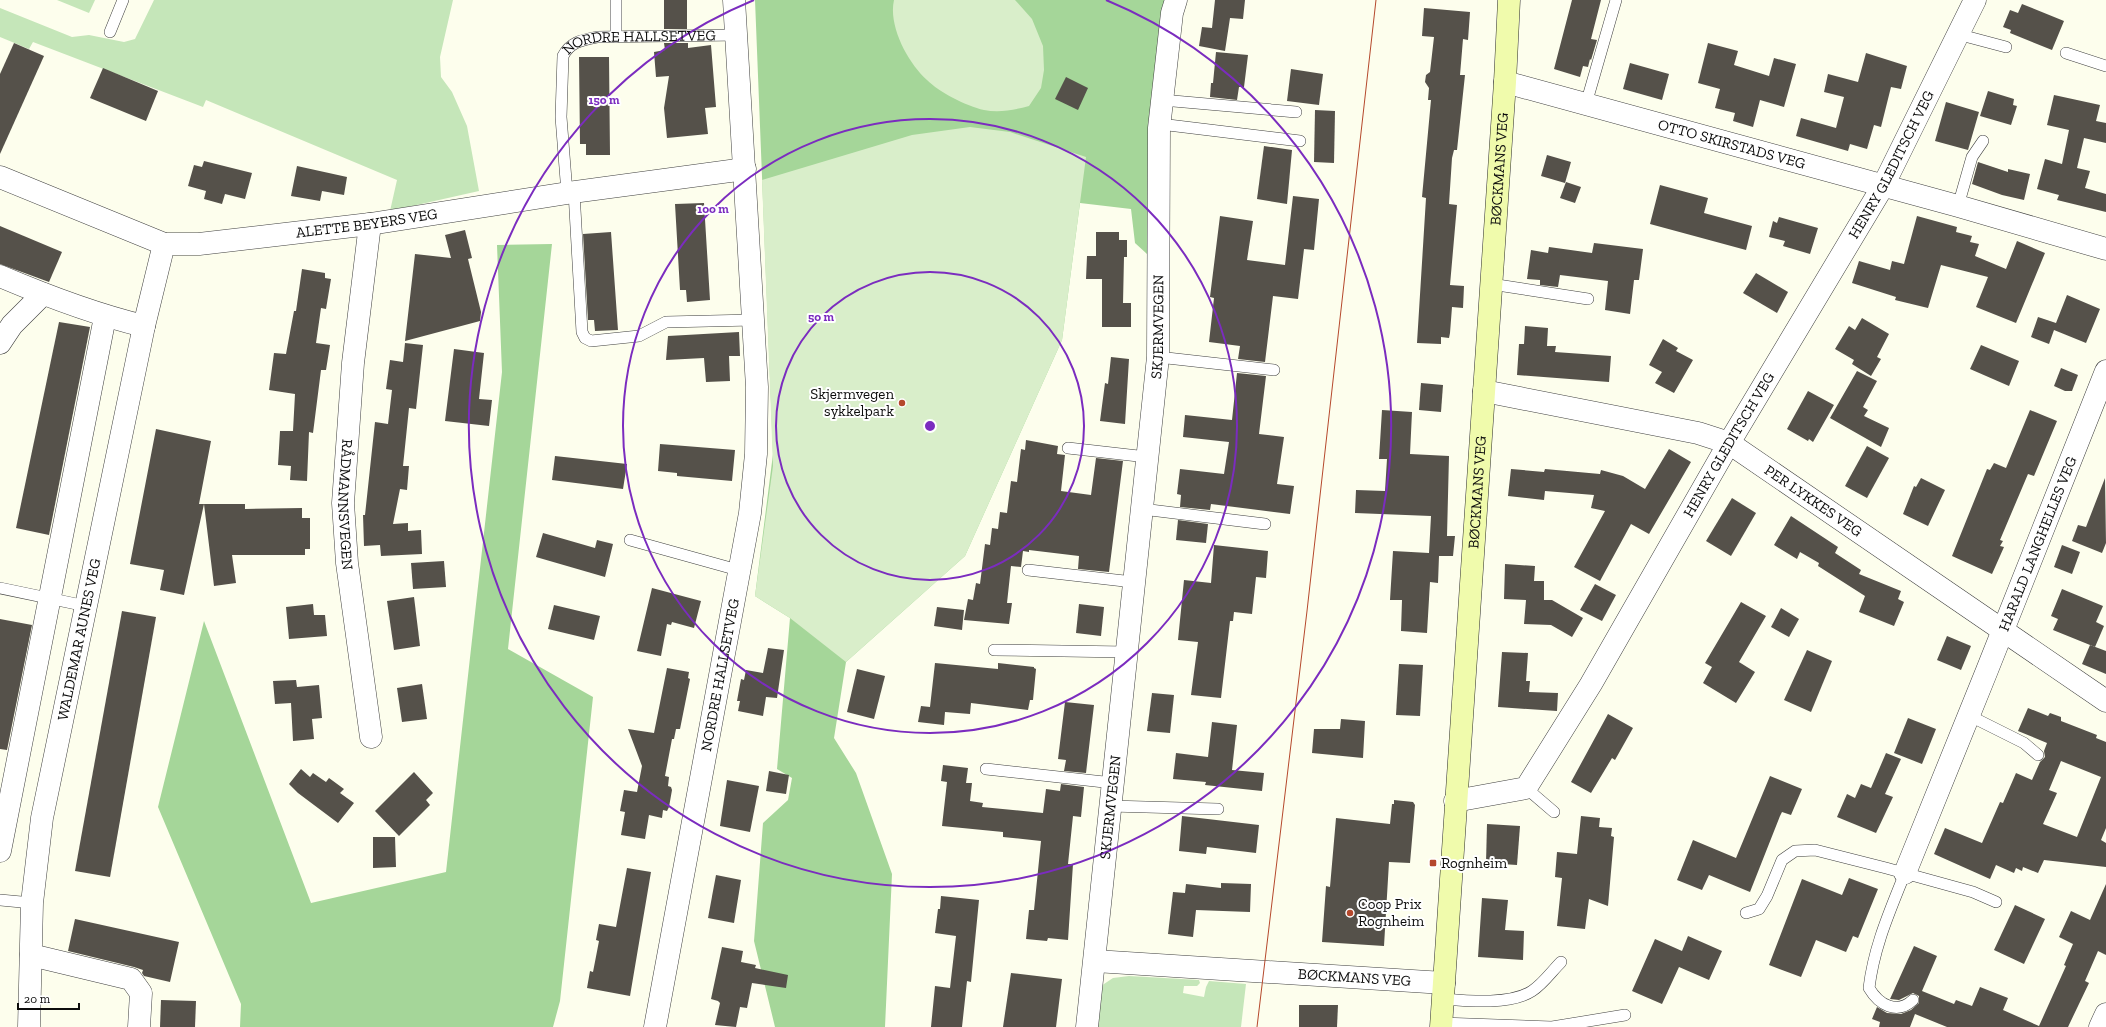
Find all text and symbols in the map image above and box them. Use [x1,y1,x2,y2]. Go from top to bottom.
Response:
street label: NORDRE HALLSETVEG [558,26,716,58]
street label: HENRY GLEDITSCH VEG [1845,88,1938,242]
text: 150 m [589,93,620,107]
street label: BØCKMANS VEG [1486,112,1512,226]
street label: OTTO SKIRSTADS VEG [1656,115,1807,173]
text: 100 m [697,202,729,216]
street label: ALETTE BEYERS VEG [295,205,439,242]
street label: SKJERMVEGEN [1147,274,1167,380]
text: 50 m [808,310,834,324]
street label: HENRY GLEDITSCH VEG [1679,369,1778,520]
place label: Skjermvegen sykkelpark [810,385,894,420]
marker: Skjermvegen sykkelpark [897,398,907,408]
centre of rings [923,419,937,433]
street label: BØCKMANS VEG [1464,435,1490,549]
street label: RÅDMANNSVEGEN [334,438,357,571]
street label: HARALD LANGHELLES VEG [1995,454,2080,634]
street label: PER LYKKES VEG [1761,461,1866,541]
street label: WALDEMAR AUNES VEG [53,557,105,722]
street label: NORDRE HALLSETVEG [697,597,743,753]
street label: SKJERMVEGEN [1096,754,1125,860]
place label: Rognheim [1441,854,1507,872]
marker: Rognheim [1428,858,1438,868]
place label: Coop Prix Rognheim [1358,895,1424,930]
marker: Coop Prix Rognheim [1345,908,1355,918]
street label: BØCKMANS VEG [1297,965,1412,990]
scale bar [18,985,79,1011]
text: 20 m [24,992,51,1006]

